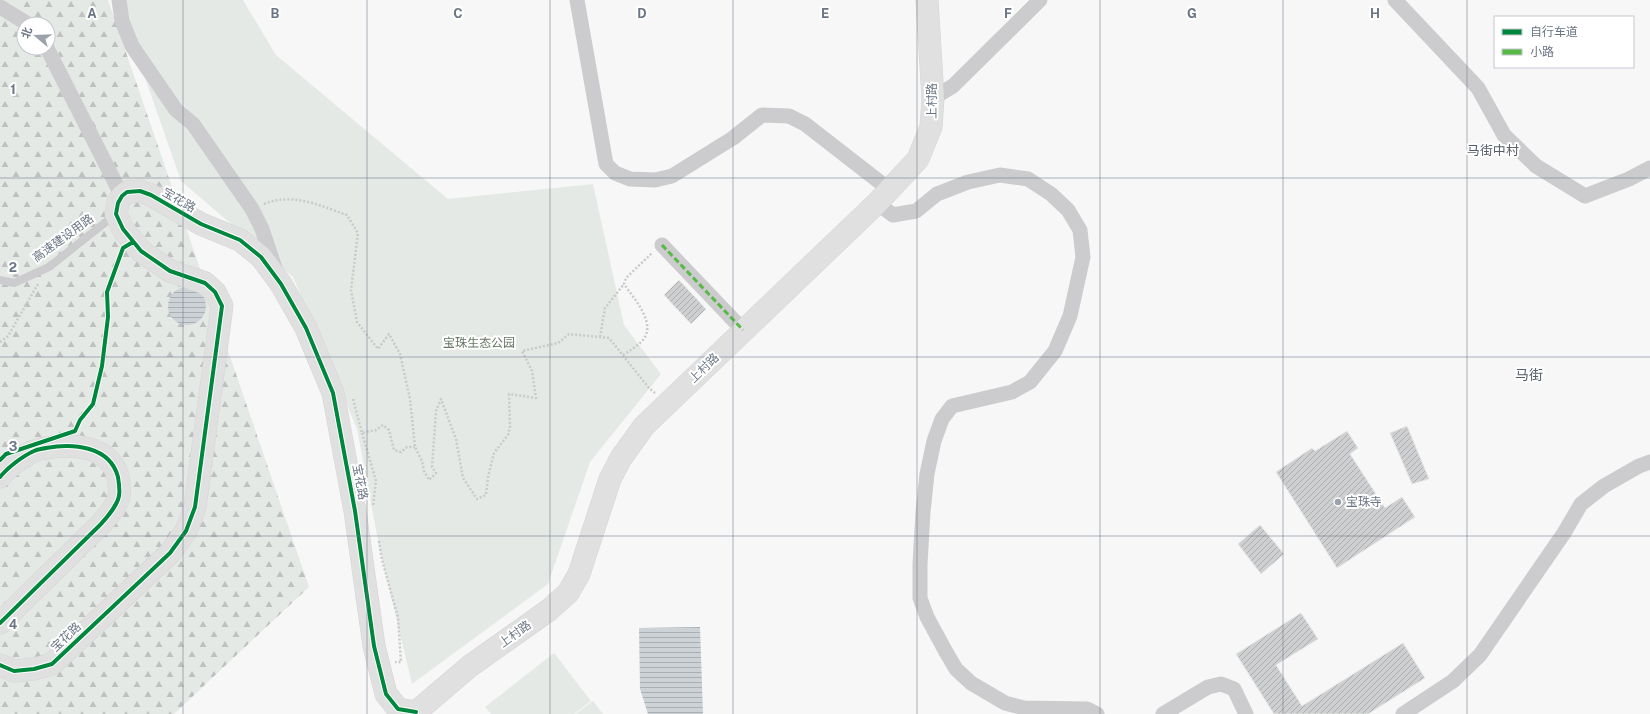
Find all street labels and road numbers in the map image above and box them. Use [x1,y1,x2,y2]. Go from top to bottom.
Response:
street label: 上村路 [925,83,939,119]
street label: 宝花路 [160,185,198,215]
street label: 高速建设用路 [30,211,96,265]
street label: 上村路 [686,350,722,386]
street label: 宝花路 [350,463,370,501]
street label: 上村路 [496,618,534,650]
street label: 宝花路 [48,620,84,654]

